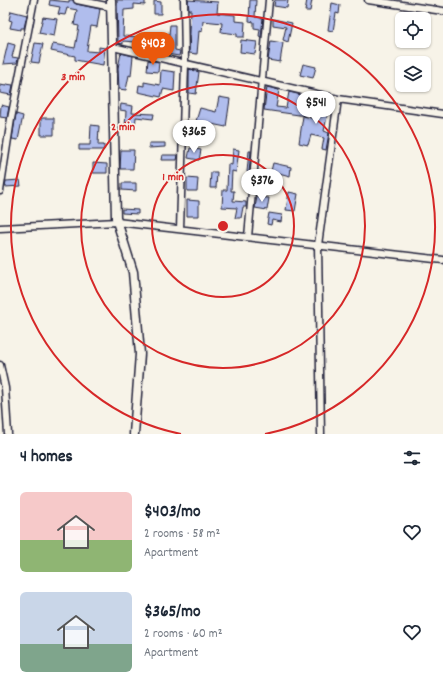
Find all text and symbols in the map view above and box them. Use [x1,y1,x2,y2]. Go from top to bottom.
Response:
map controls [395,12,431,92]
button: locate [395,12,431,48]
pin: $403 [129,32,177,66]
text: $403 [141,35,165,54]
button: layers [395,56,431,92]
text: 3 min [61,69,85,86]
pin: $541 [292,91,340,125]
text: $541 [306,94,326,113]
text: 2 min [111,119,135,136]
pin: $365 [170,120,218,154]
text: $365 [182,123,206,142]
text: 1 min [162,169,184,186]
pin: $376 [238,169,286,203]
text: $376 [250,172,274,191]
centre of rings [216,219,230,233]
text: 4 homes [20,446,73,470]
icon: filters [401,447,423,469]
text: $403/mo [144,501,201,525]
icon: home [52,508,100,556]
icon: heart [401,521,423,543]
text: 2 rooms · 58 m² [144,525,220,544]
text: Apartment [144,544,198,563]
text: $365/mo [144,601,200,625]
icon: home [52,608,100,656]
icon: heart [401,621,423,643]
text: 2 rooms · 60 m² [144,625,222,644]
text: Apartment [144,644,198,663]

